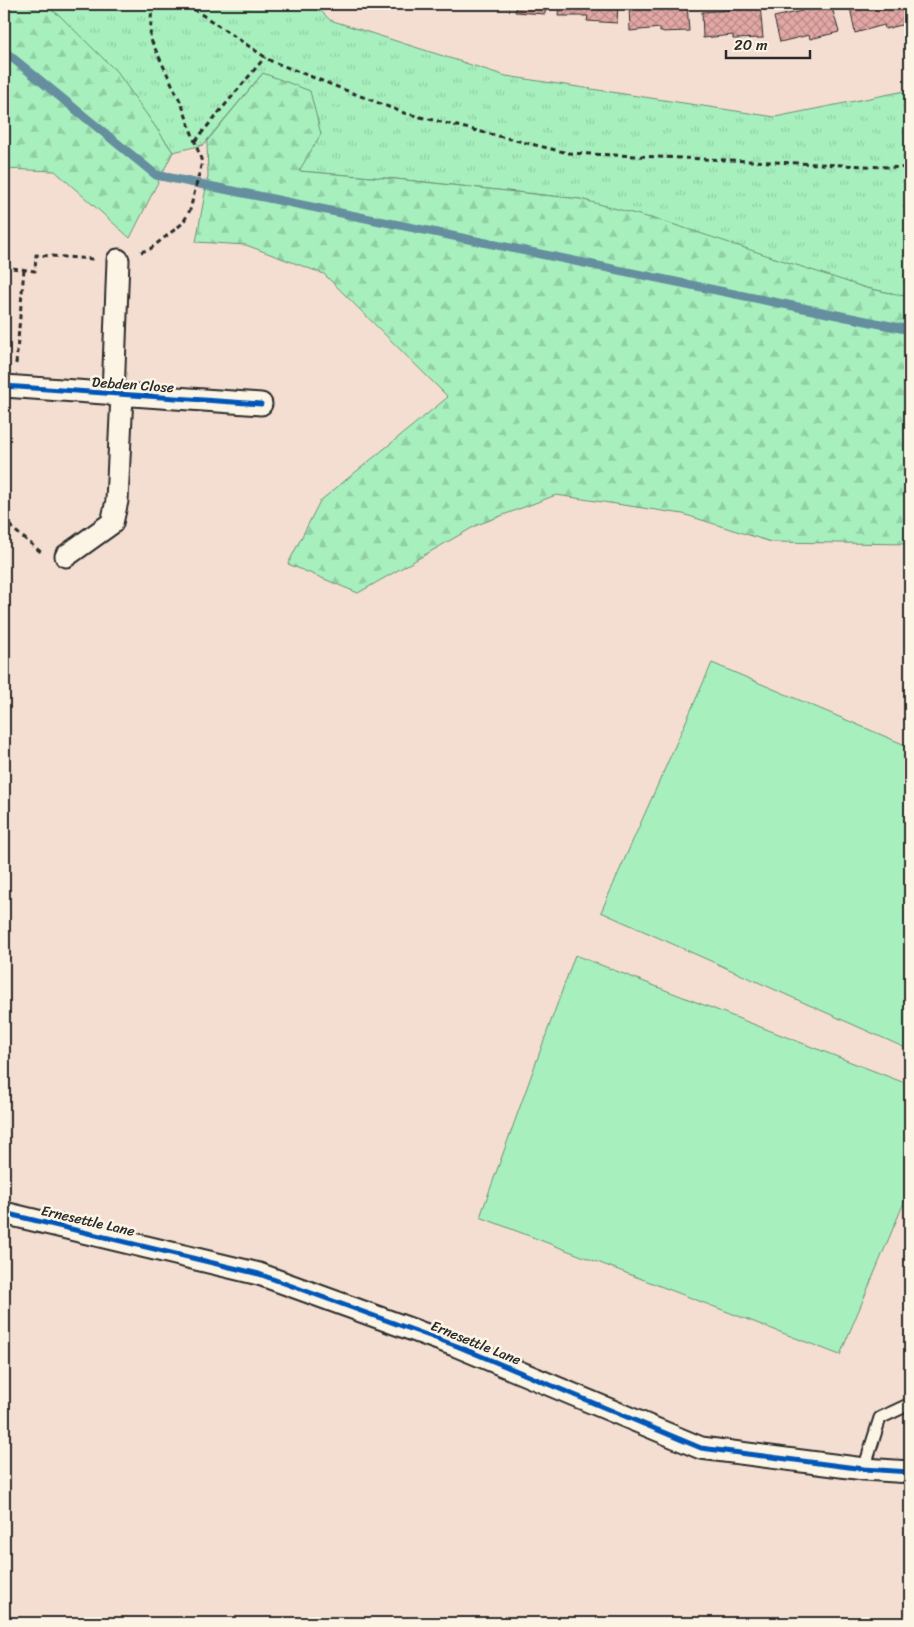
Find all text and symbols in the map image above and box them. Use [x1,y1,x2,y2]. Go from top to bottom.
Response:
scale bar [726,28,810,60]
text: 20 m [734,32,768,58]
street label: Debden Close [91,370,175,400]
street label: Ernesettle Lane [39,1198,137,1244]
street label: Ernesettle Lane [427,1314,525,1372]

